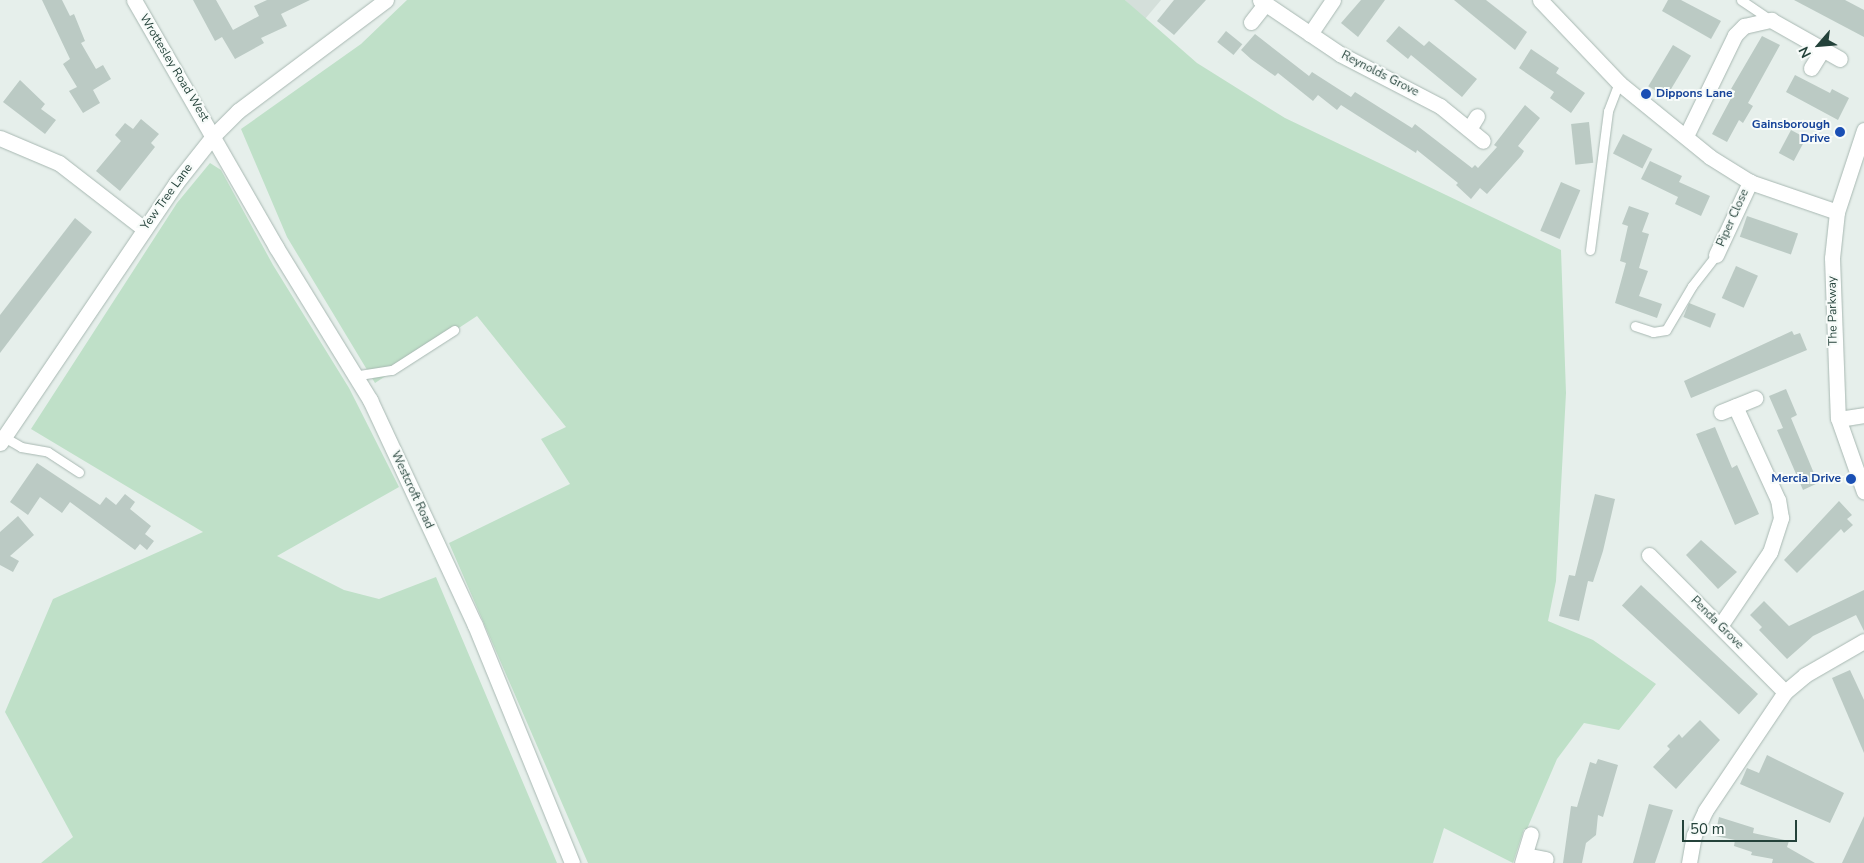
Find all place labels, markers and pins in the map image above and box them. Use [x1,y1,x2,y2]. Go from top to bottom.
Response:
place label: Dippons Lane [1656,87,1732,101]
marker: Dippons Lane [1640,88,1652,100]
place label: Gainsborough Drive [1752,118,1830,146]
marker: Gainsborough Drive [1834,126,1846,138]
place label: Mercia Drive [1771,472,1841,486]
marker: Mercia Drive [1845,473,1857,485]

